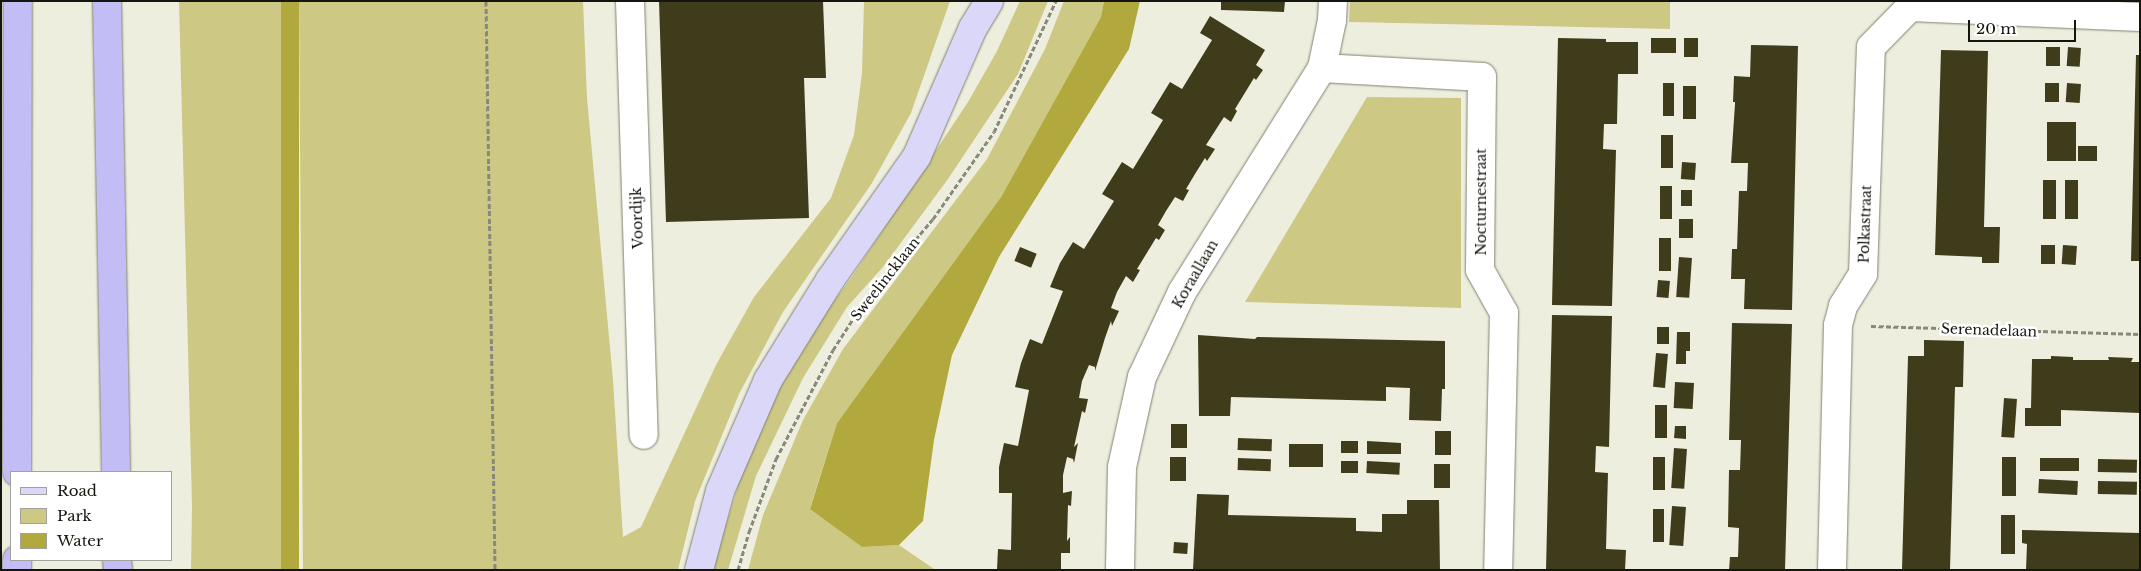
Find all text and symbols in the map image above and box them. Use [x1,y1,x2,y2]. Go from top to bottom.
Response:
scale bar [1971,10,2078,42]
text: 20 m [1976,19,2016,38]
street label: Nocturnestraat [1473,148,1489,256]
street label: Polkastraat [1855,185,1875,263]
street label: Voordijk [628,187,646,249]
street label: Sweelincklaan [847,234,923,324]
street label: Koraallaan [1169,237,1221,311]
street label: Serenadelaan [1941,320,2037,340]
legend [10,471,172,561]
text: Road [57,481,97,500]
text: Park [57,506,92,525]
text: Water [57,531,103,550]

